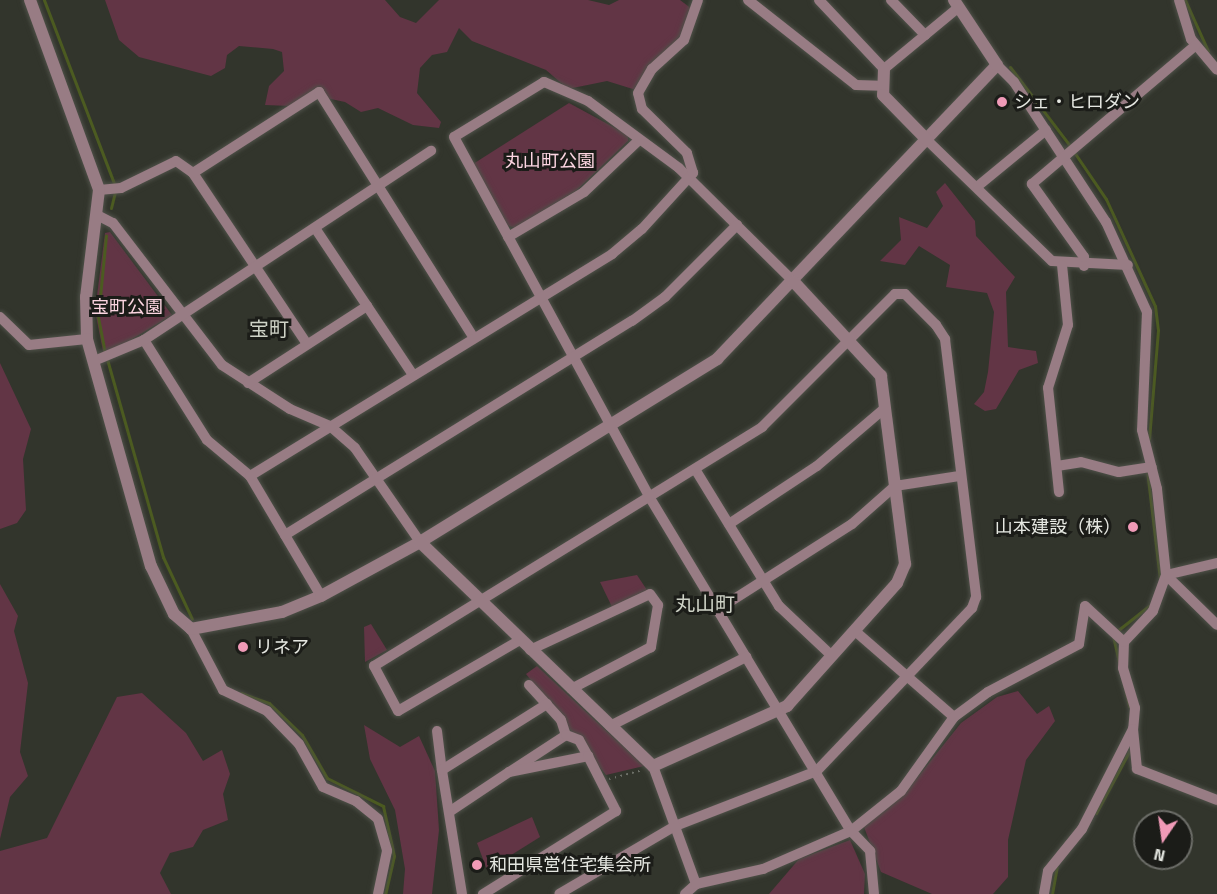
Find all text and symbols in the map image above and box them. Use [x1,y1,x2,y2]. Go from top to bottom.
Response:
place label: シェ・ヒロダン [1014,91,1140,113]
marker: シェ・ヒロダン [995,95,1009,109]
park label: 丸山町公園 [505,150,595,172]
park label: 宝町公園 [91,296,163,318]
district label: 宝町 [249,316,289,340]
place label: 山本建設（株） [995,516,1121,538]
marker: 山本建設（株） [1126,520,1140,534]
district label: 丸山町 [675,591,735,615]
place label: リネア [255,636,309,658]
marker: リネア [236,640,250,654]
north arrow [1133,810,1193,870]
text: N [1151,843,1168,869]
place label: 和田県営住宅集会所 [489,854,651,876]
marker: 和田県営住宅集会所 [470,858,484,872]

